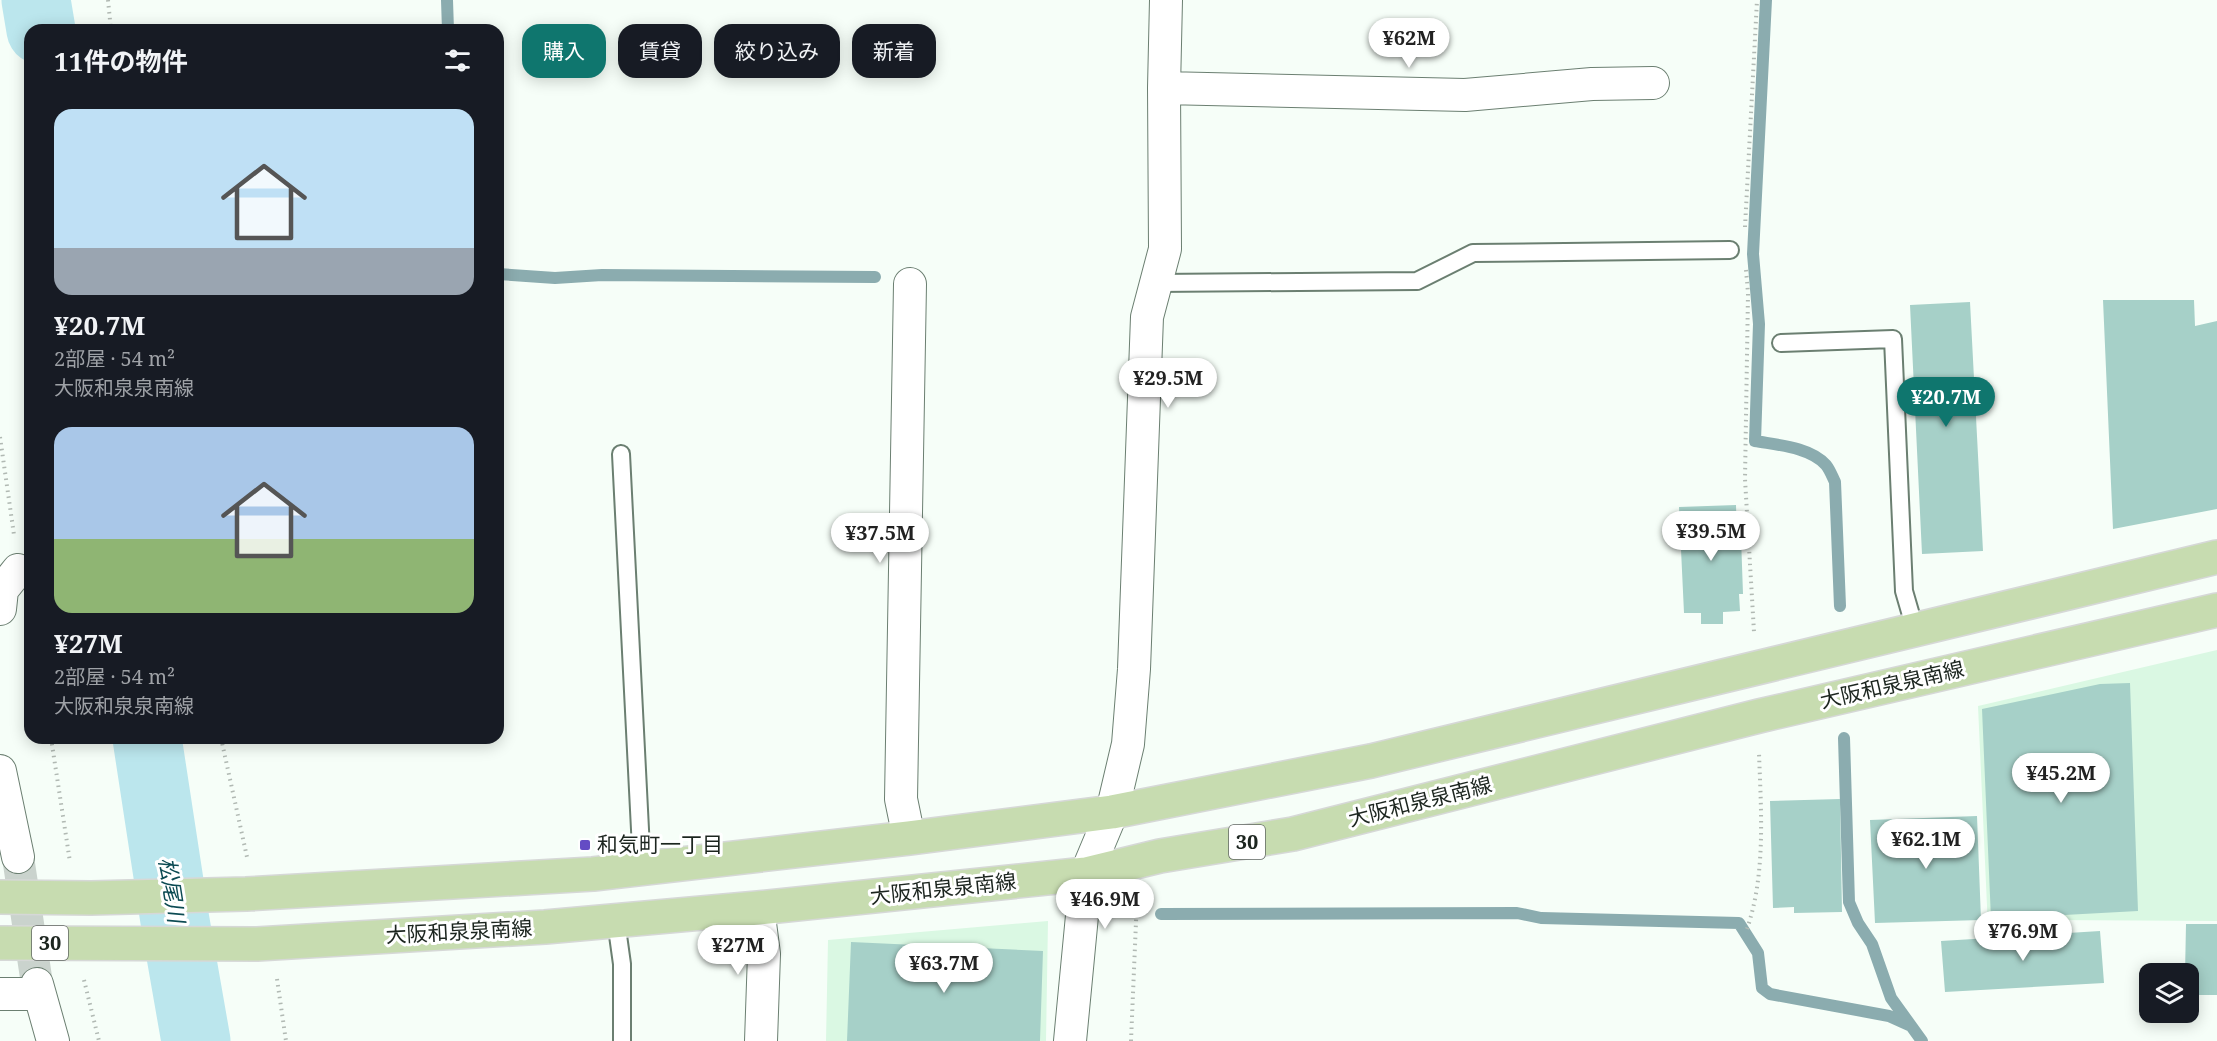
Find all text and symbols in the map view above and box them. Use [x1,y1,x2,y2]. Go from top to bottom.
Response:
pin: ¥62M [1373,18,1445,69]
chip: 購入 [522,24,606,78]
chip: 賃貸 [618,24,702,78]
chip: 絞り込み [714,24,840,78]
chip: 新着 [852,24,936,78]
text: ¥62M [1383,24,1435,51]
text: 11件の物件 [54,43,187,79]
icon: filters [441,44,474,77]
icon: home [210,148,318,256]
text: ¥20.7M [54,307,145,343]
text: 2部屋 · 54 m² [54,345,175,372]
pin: ¥29.5M [1119,358,1217,409]
text: ¥29.5M [1133,364,1203,391]
text: 大阪和泉泉南線 [54,374,194,401]
pin: ¥20.7M [1897,377,1995,428]
text: ¥20.7M [1911,383,1981,410]
icon: home [210,466,318,574]
pin: ¥39.5M [1662,511,1760,562]
pin: ¥37.5M [831,513,929,564]
text: ¥39.5M [1676,517,1746,544]
text: ¥37.5M [845,519,915,546]
text: ¥27M [54,625,123,661]
street label: 大阪和泉泉南線 [1817,654,1967,714]
text: 2部屋 · 54 m² [54,663,175,690]
text: 大阪和泉泉南線 [54,692,194,719]
pin: ¥45.2M [2012,753,2110,804]
text: ¥45.2M [2026,759,2096,786]
street label: 大阪和泉泉南線 [1345,770,1494,832]
pin: ¥62.1M [1877,819,1975,870]
road number: 30 [1229,825,1265,859]
text: ¥62.1M [1891,825,1961,852]
place label: 和気町一丁目 [597,830,723,858]
marker: 和気町一丁目 [578,838,592,852]
water label: 松尾川 [153,855,193,927]
street label: 大阪和泉泉南線 [868,866,1017,910]
pin: ¥46.9M [1056,879,1154,930]
text: ¥46.9M [1070,885,1140,912]
pin: ¥76.9M [1974,911,2072,962]
street label: 大阪和泉泉南線 [385,913,533,949]
text: ¥76.9M [1988,917,2058,944]
pin: ¥27M [702,925,774,976]
road number: 30 [32,926,68,960]
text: ¥27M [712,931,764,958]
pin: ¥63.7M [895,943,993,994]
text: ¥63.7M [909,949,979,976]
map controls [2139,963,2199,1023]
button: layers [2139,963,2199,1023]

